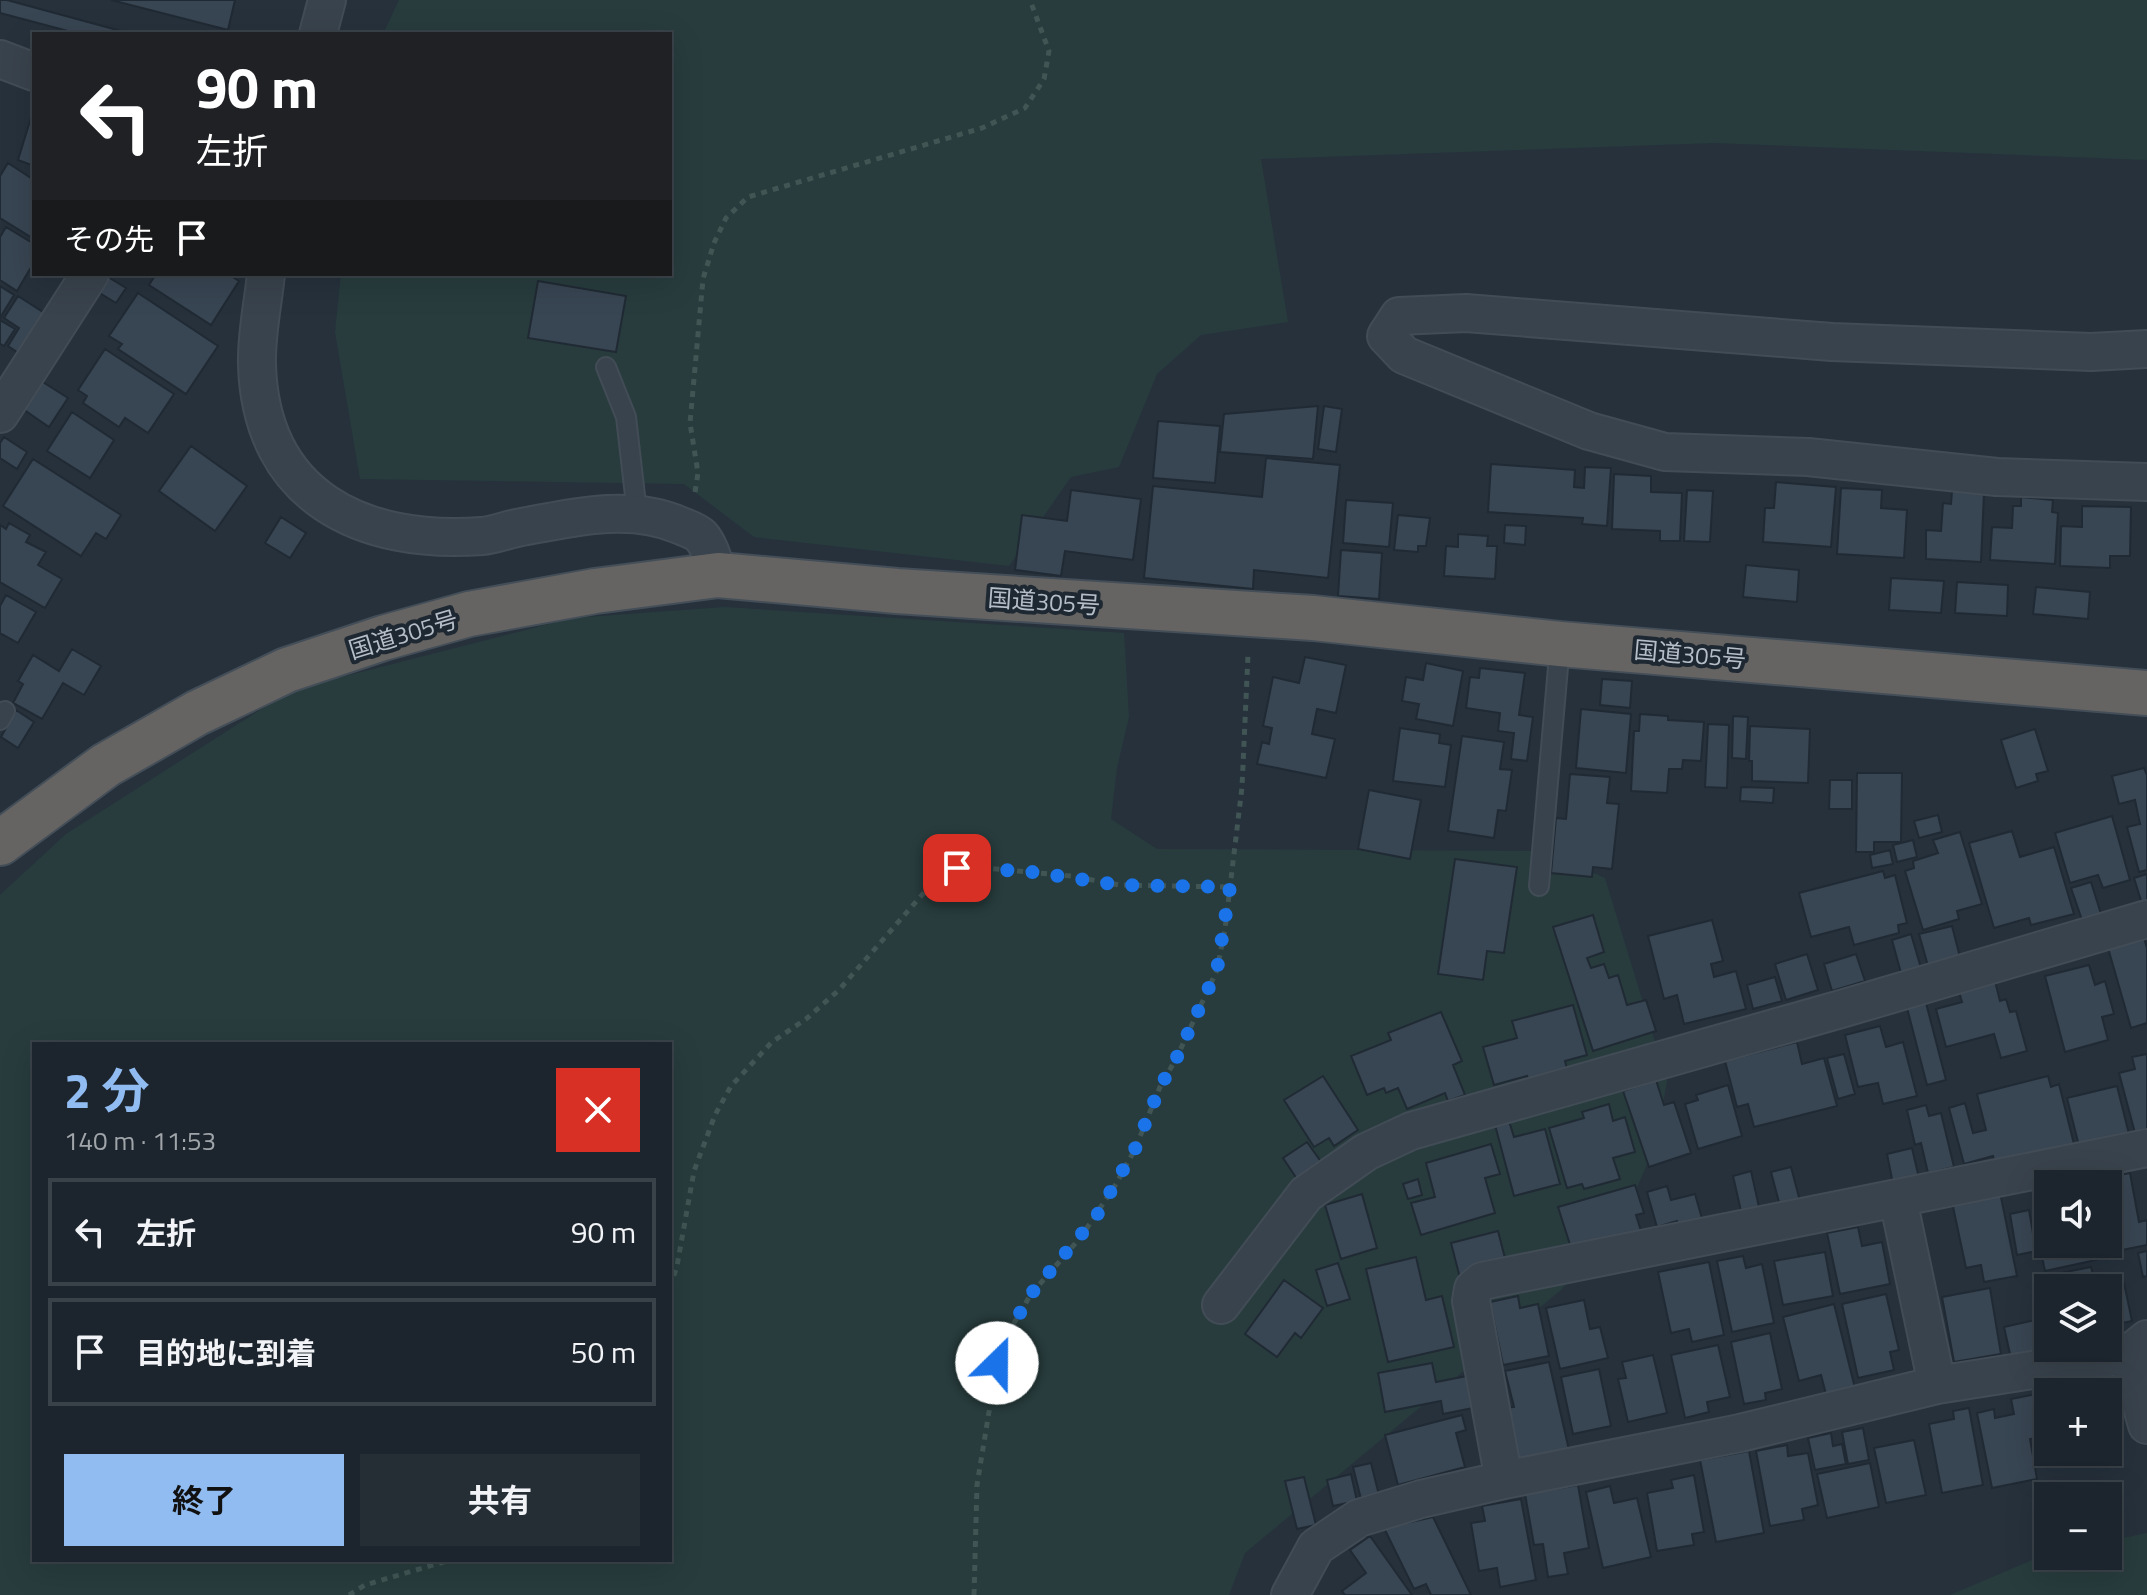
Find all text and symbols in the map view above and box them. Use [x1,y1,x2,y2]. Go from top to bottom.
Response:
text: 90 m [196,45,318,130]
icon: left [64,64,168,168]
text: 左折 [196,123,268,178]
text: その先 [64,216,154,262]
icon: arrive [170,216,214,260]
street label: 国道305号 [987,579,1101,623]
street label: 国道305号 [344,600,462,668]
street label: 国道305号 [1632,631,1748,677]
pin [923,834,991,902]
icon: arrive [935,846,979,890]
text: 2 分 [64,1054,149,1127]
button: close [556,1068,640,1152]
text: 140 m · 11:53 [64,1121,216,1160]
map controls [2034,1170,2122,1570]
button: sound [2034,1170,2122,1258]
text: 90 m [571,1209,636,1255]
icon: left [68,1210,112,1254]
text: 左折 [136,1210,196,1256]
button: layers [2034,1274,2122,1362]
position arrow [955,1321,1039,1405]
text: 50 m [571,1329,636,1375]
icon: arrive [68,1330,112,1374]
text: 目的地に到着 [136,1330,316,1376]
button: + [2034,1378,2122,1466]
button: 終了 [64,1454,344,1546]
button: 共有 [360,1454,640,1546]
button: − [2034,1482,2122,1570]

